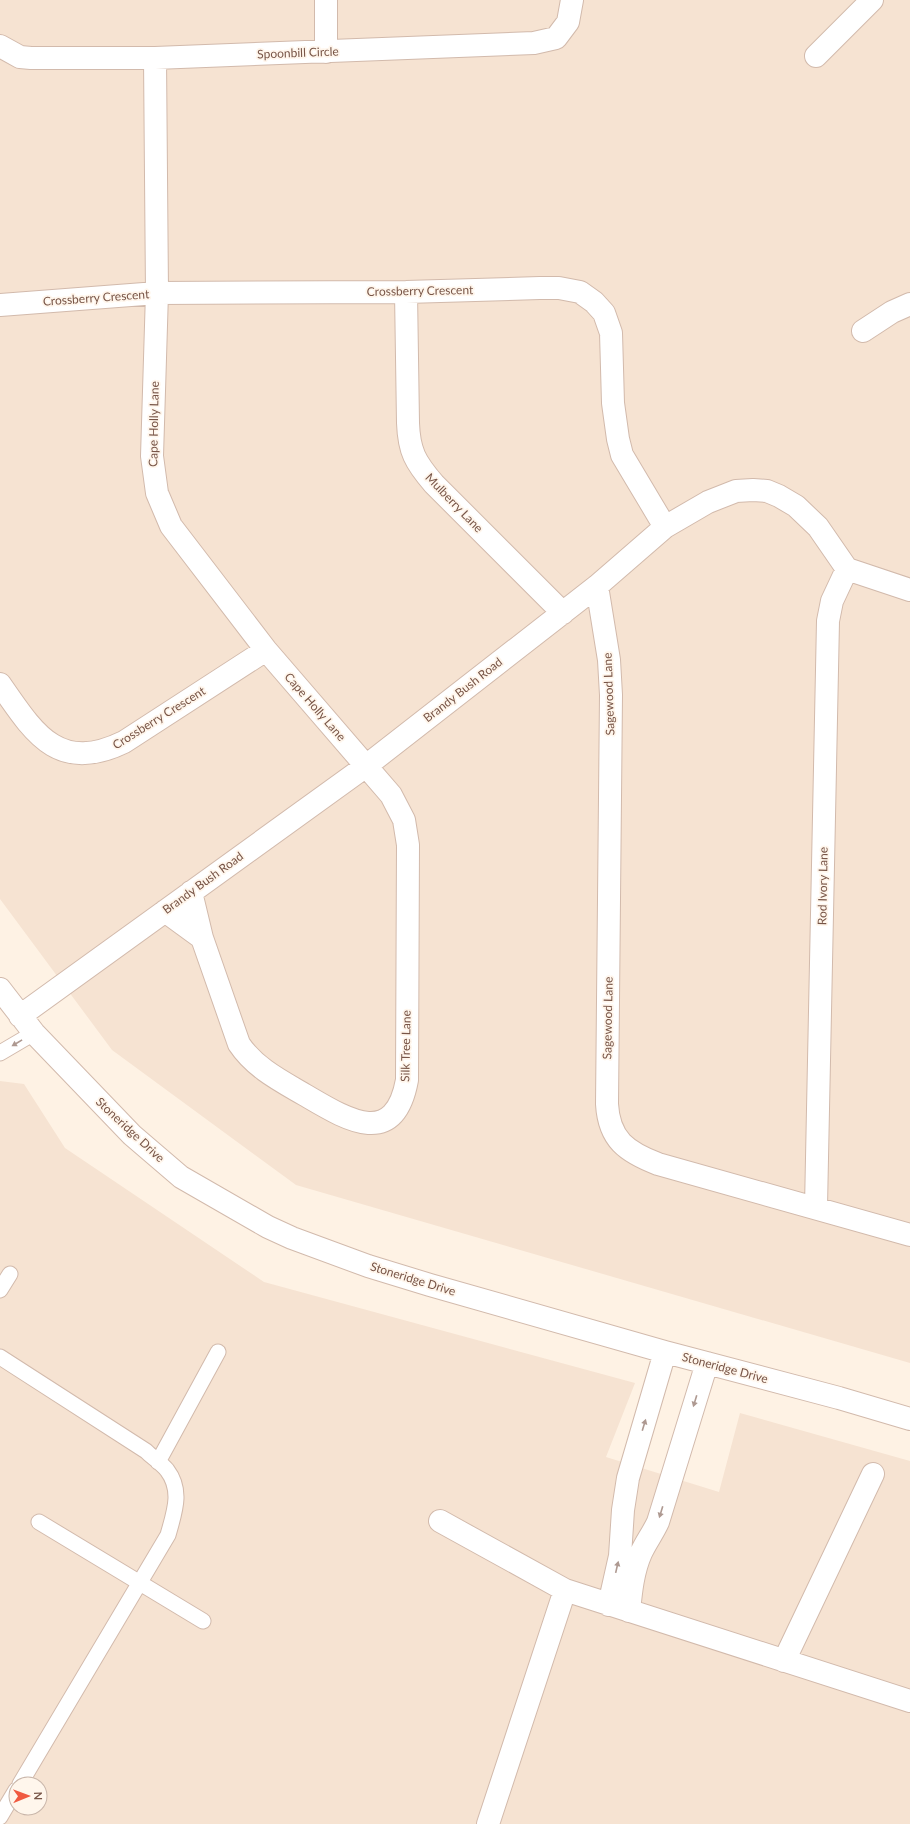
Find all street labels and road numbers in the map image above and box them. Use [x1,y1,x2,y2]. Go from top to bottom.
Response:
street label: Spoonbill Circle [257,44,339,61]
street label: Crossberry Crescent [367,282,474,299]
street label: Crossberry Crescent [42,286,150,309]
street label: Cape Holly Lane [145,381,162,467]
street label: Mulberry Lane [422,470,486,535]
street label: Sagewood Lane [600,652,617,736]
street label: Brandy Bush Road [420,654,505,725]
street label: Cape Holly Lane [282,669,349,744]
street label: Crossberry Crescent [110,683,208,752]
street label: Rod Ivory Lane [814,847,831,925]
street label: Brandy Bush Road [159,848,246,917]
street label: Sagewood Lane [599,977,616,1059]
street label: Silk Tree Lane [397,1010,414,1082]
street label: Stoneridge Drive [93,1094,168,1165]
street label: Stoneridge Drive [369,1258,458,1299]
street label: Stoneridge Drive [680,1349,770,1386]

